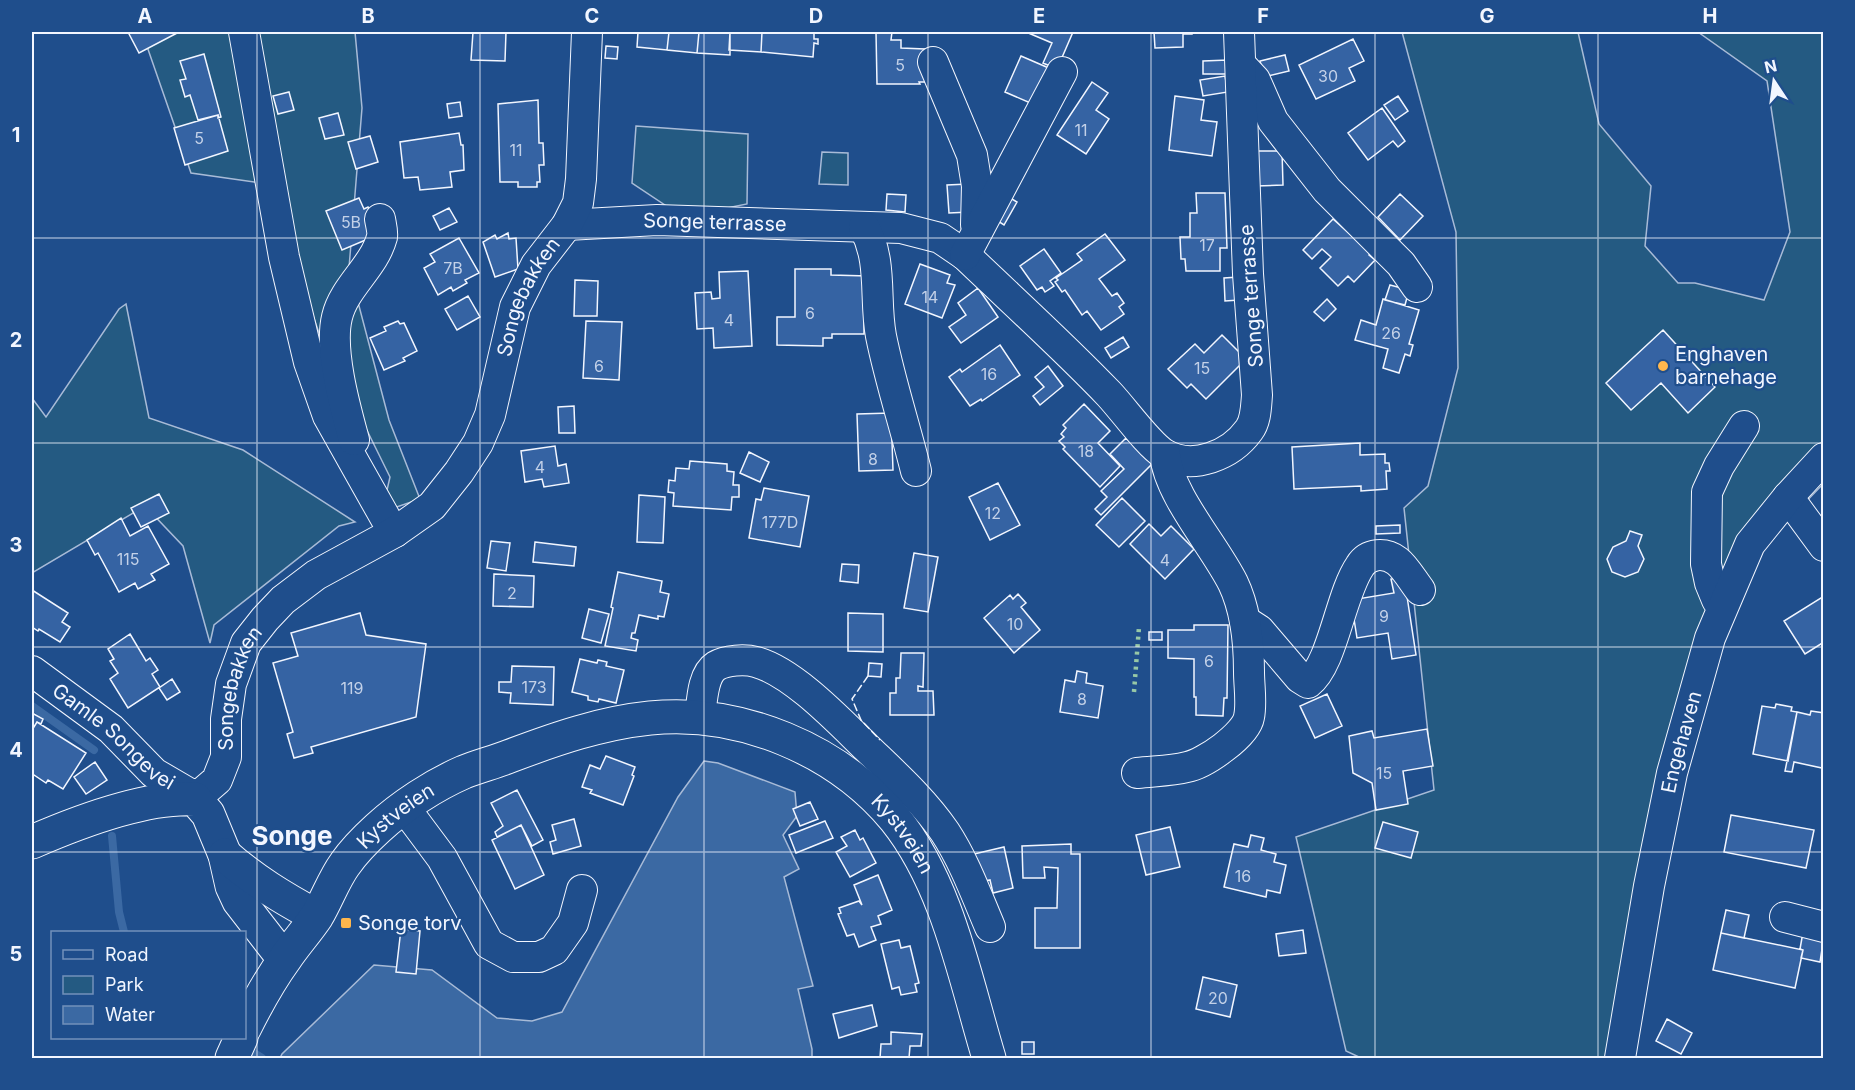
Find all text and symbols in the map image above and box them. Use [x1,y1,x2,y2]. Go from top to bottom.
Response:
text: A [138,4,153,28]
text: B [361,4,375,28]
text: C [585,4,599,28]
text: D [809,4,823,28]
text: E [1033,4,1045,28]
text: F [1257,4,1269,28]
text: G [1479,4,1495,28]
text: H [1703,4,1717,28]
north arrow [1744,51,1804,111]
house number: 5 [895,55,905,75]
text: N [1762,55,1779,78]
house number: 30 [1318,66,1338,86]
house number: 11 [1074,120,1088,140]
text: 1 [12,123,20,147]
house number: 5 [194,128,204,148]
house number: 11 [509,140,523,160]
street label: Songe terrasse [642,208,787,236]
house number: 5B [341,212,361,232]
street label: Songe terrasse [1234,224,1268,368]
street label: Songebakken [492,232,565,359]
house number: 17 [1199,235,1215,255]
house number: 7B [443,258,463,278]
house number: 14 [922,287,938,307]
house number: 6 [805,303,815,323]
house number: 4 [724,310,734,330]
house number: 26 [1381,323,1401,343]
text: 2 [10,328,22,352]
place label: Enghaven barnehage [1675,342,1777,389]
house number: 6 [594,356,604,376]
house number: 15 [1194,358,1210,378]
marker: Enghaven barnehage [1656,359,1670,373]
house number: 16 [981,364,997,384]
house number: 18 [1078,441,1094,461]
house number: 8 [868,449,878,469]
house number: 4 [535,457,545,477]
house number: 12 [985,503,1001,523]
house number: 177D [762,512,798,532]
text: 3 [10,533,22,557]
house number: 115 [117,549,139,569]
house number: 4 [1160,550,1170,570]
house number: 2 [507,583,517,603]
house number: 9 [1379,606,1389,626]
house number: 10 [1007,614,1023,634]
street label: Songebakken [214,621,267,751]
house number: 6 [1204,651,1214,671]
house number: 173 [521,677,547,697]
street label: Gamle Songevei [48,678,179,795]
house number: 119 [341,678,363,698]
street label: Engehaven [1656,688,1707,795]
house number: 8 [1077,689,1087,709]
text: 4 [9,738,23,762]
house number: 15 [1376,763,1392,783]
street label: Kystveien [352,778,438,854]
street label: Kystveien [866,789,939,878]
district label: Songe [251,820,333,851]
house number: 16 [1235,866,1251,886]
place label: Songe torv [358,911,462,935]
marker: Songe torv [339,916,353,930]
legend [51,931,246,1039]
text: 5 [10,942,22,966]
text: Road [105,944,148,965]
text: Park [105,974,144,995]
house number: 20 [1208,988,1228,1008]
text: Water [105,1004,155,1025]

